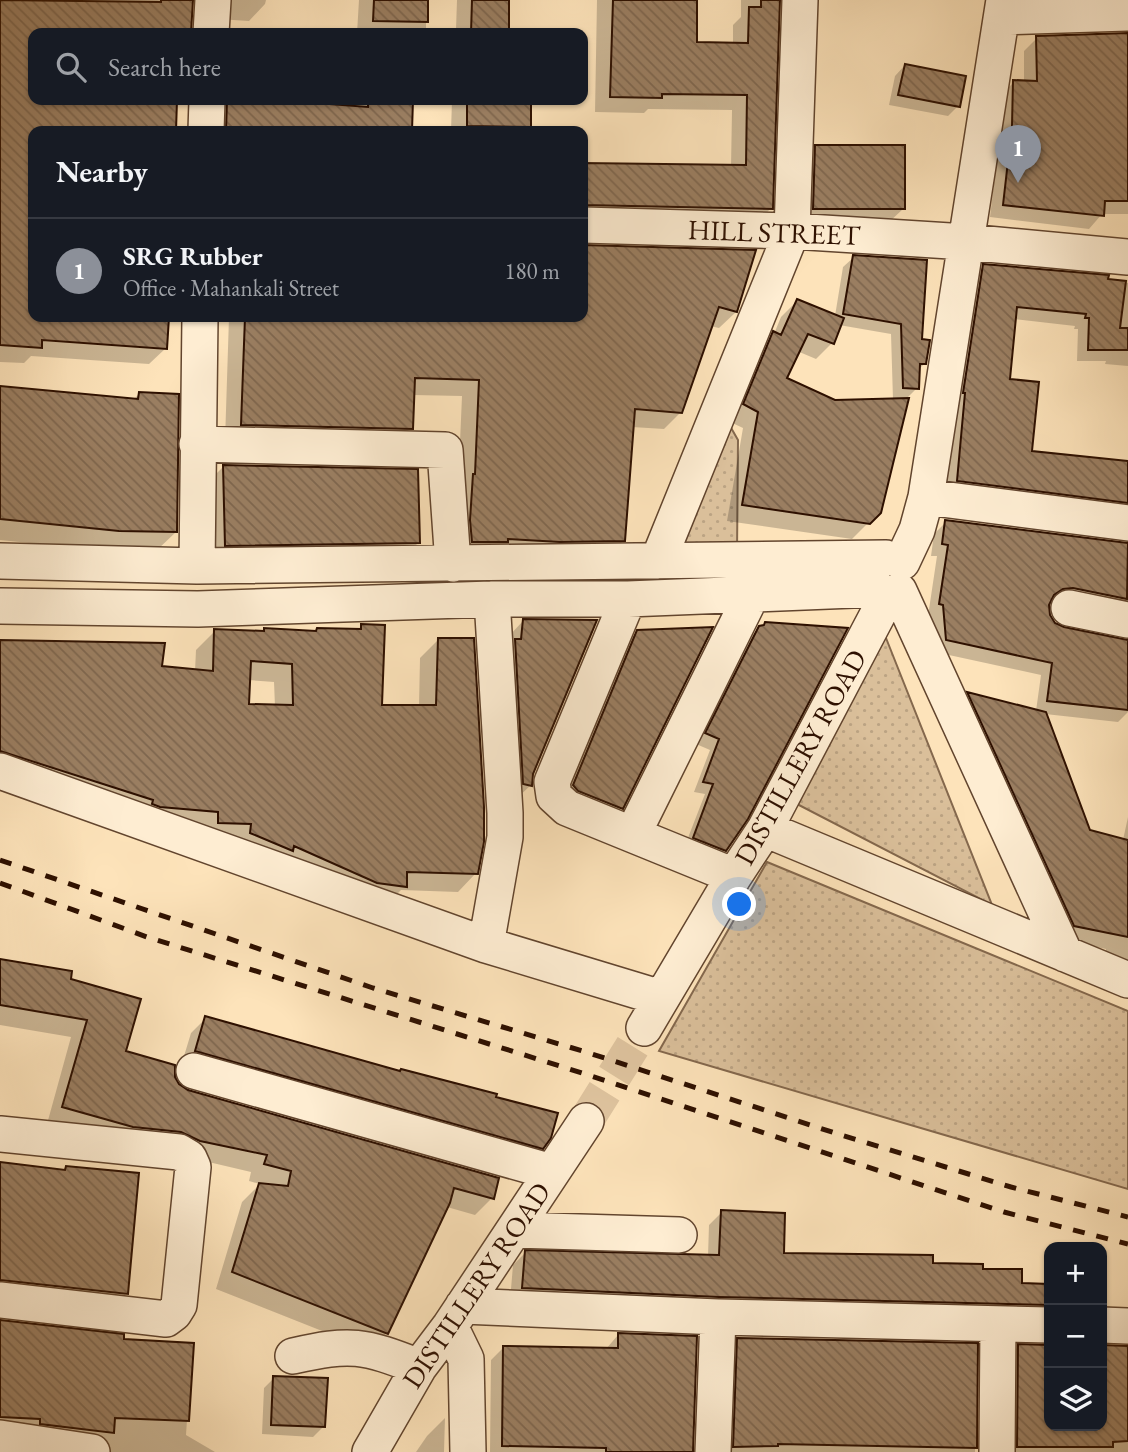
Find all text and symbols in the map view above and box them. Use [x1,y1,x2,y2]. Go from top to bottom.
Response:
search box [28,28,588,105]
icon: search [52,48,90,86]
text: Search here [108,50,221,84]
pin: 1 [995,125,1041,183]
text: Nearby [56,152,148,191]
street label: HILL STREET [687,211,861,253]
text: SRG Rubber [123,239,263,273]
text: 1 [73,256,85,286]
text: 180 m [504,256,560,286]
text: Office · Mahankali Street [123,273,339,303]
street label: DISTILLERY ROAD [726,643,874,871]
your location [722,887,756,921]
street label: DISTILLERY ROAD [394,1175,558,1395]
map controls [1044,1242,1107,1431]
button: + [1044,1242,1107,1305]
button: − [1044,1305,1107,1368]
button: layers [1044,1368,1107,1431]

